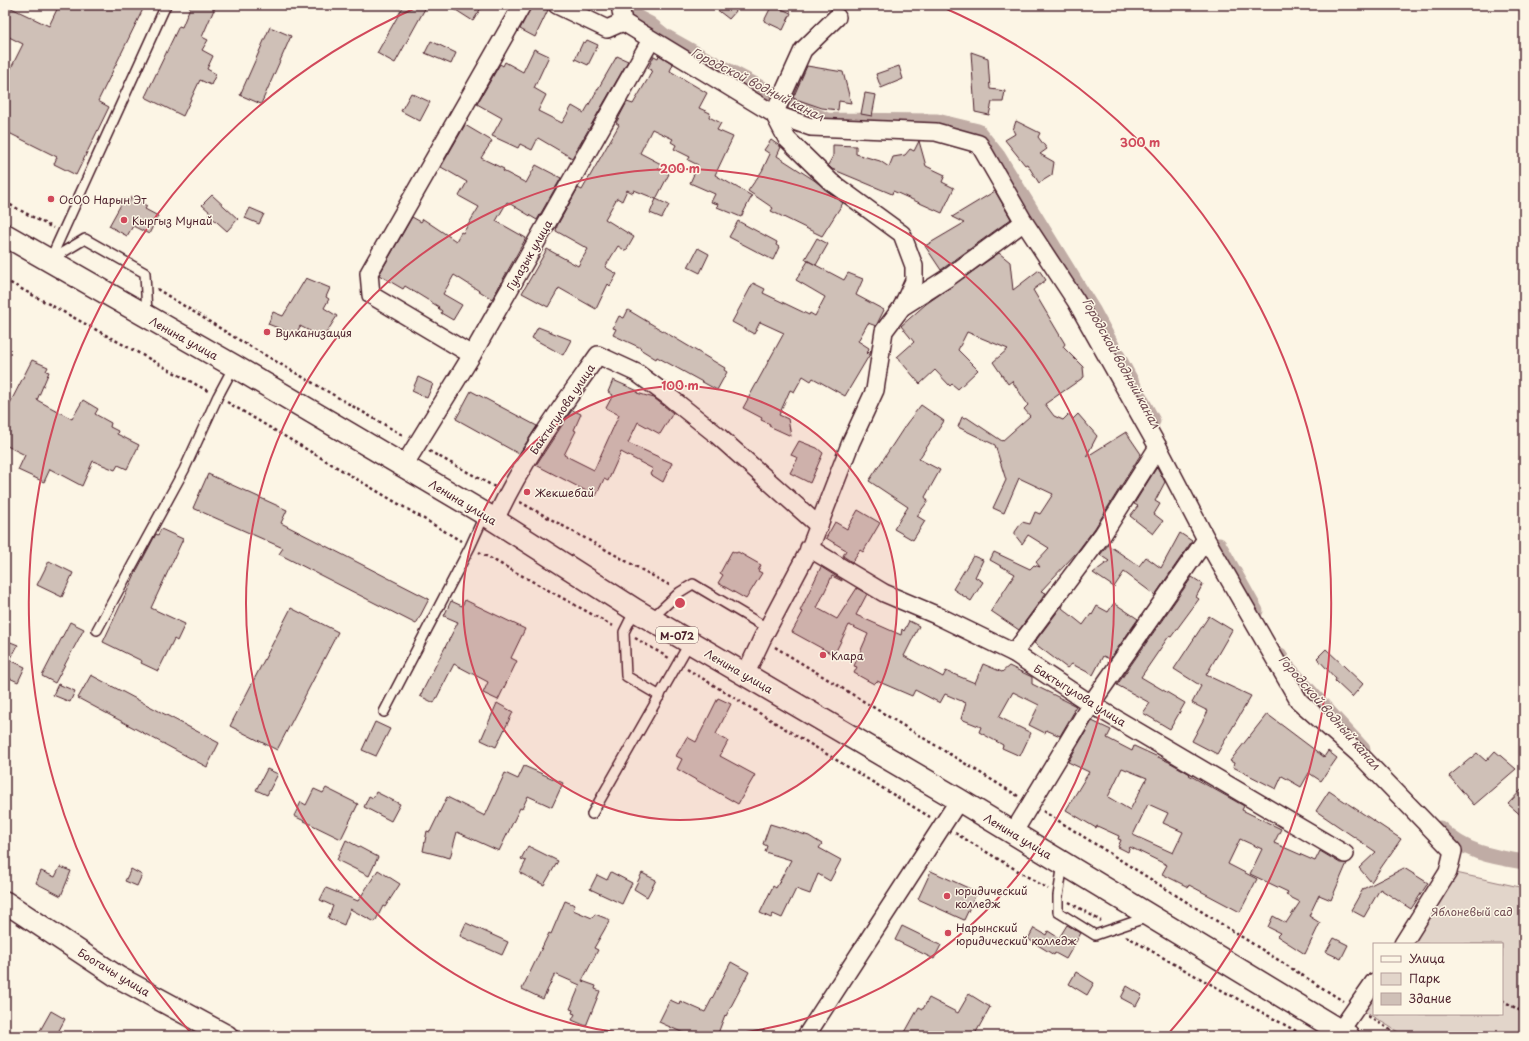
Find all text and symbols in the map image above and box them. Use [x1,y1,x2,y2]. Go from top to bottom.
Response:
water label: Городской водный канал [688,43,828,126]
text: 300 m [1120,133,1160,151]
text: 200 m [660,159,700,177]
place label: ОсОО Нарын Эт [59,191,147,208]
marker: ОсОО Нарын Эт [46,194,56,204]
place label: Кыргыз Мунай [132,212,212,229]
marker: Кыргыз Мунай [119,215,129,225]
street label: Гулазык улица [502,217,556,293]
water label: Городской водный канал [1079,294,1166,432]
street label: Ленина улица [147,312,222,364]
place label: Вулканизация [275,324,352,341]
marker: Вулканизация [262,327,272,337]
street label: Бактыгулова улица [525,360,599,458]
text: 100 m [661,376,699,394]
street label: Ленина улица [426,475,500,529]
place label: Жекшебай [535,484,594,501]
marker: Жекшебай [522,487,532,497]
centre of rings [673,596,687,610]
road number: М-072 [656,627,698,643]
street label: Ленина улица [702,645,776,697]
place label: Клара [831,647,864,664]
marker: Клара [818,650,828,660]
water label: Городской водный канал [1275,651,1385,774]
street label: Бактыгулова улица [1031,660,1129,730]
street label: Ленина улица [981,809,1055,863]
place label: юридический колледж [955,882,1027,912]
marker: юридический колледж [942,891,952,901]
park label: Яблоневый сад [1431,903,1513,920]
place label: Нарынский юридический колледж [956,919,1077,949]
marker: Нарынский юридический колледж [943,928,953,938]
legend [1373,943,1503,1015]
street label: Боогачы улица [75,944,153,1000]
text: Улица [1409,949,1445,967]
text: Парк [1409,969,1441,987]
text: Здание [1409,989,1451,1007]

